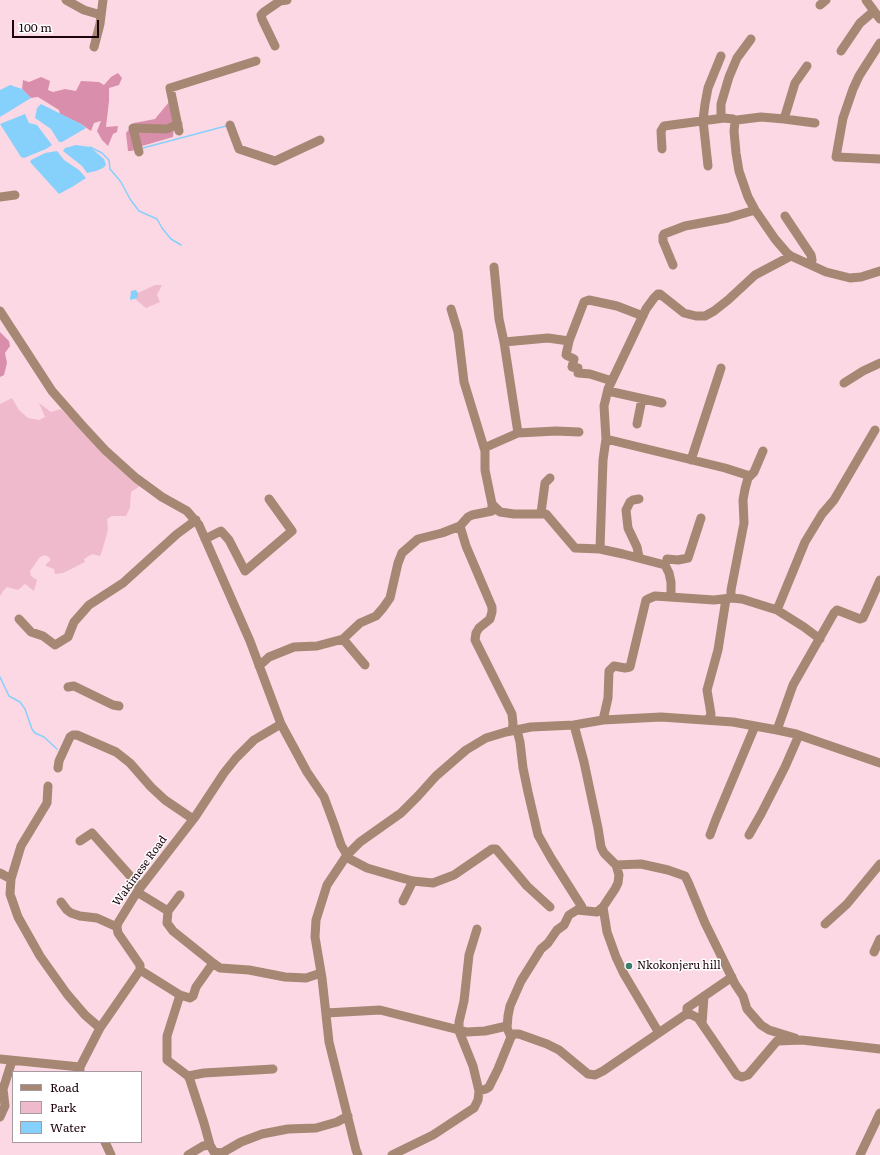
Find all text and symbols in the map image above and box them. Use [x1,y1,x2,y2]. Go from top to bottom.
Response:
scale bar [14,12,101,38]
text: 100 m [19,18,52,36]
street label: Wakimese Road [110,833,170,909]
place label: Nkokonjeru hill [637,959,721,973]
marker: Nkokonjeru hill [624,961,634,971]
legend [12,1071,142,1143]
text: Road [50,1078,79,1096]
text: Park [50,1098,76,1116]
text: Water [50,1118,86,1136]

